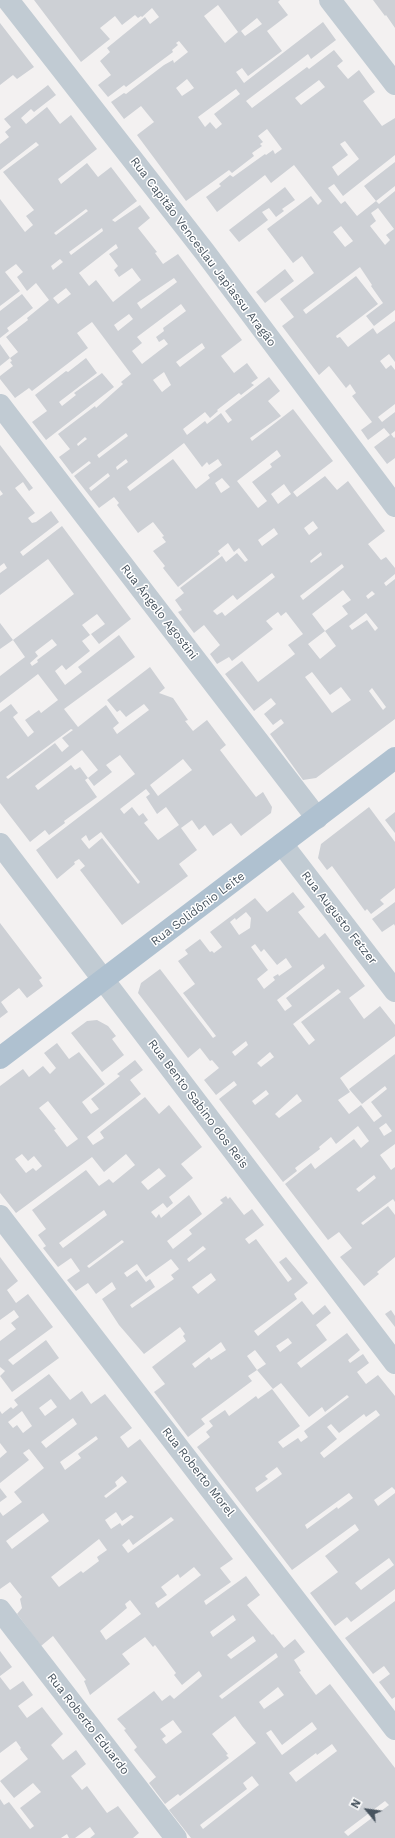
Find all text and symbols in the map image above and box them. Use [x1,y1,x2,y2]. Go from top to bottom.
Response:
street label: Rua Capitão Venceslau Japiassu Aragão [127,154,279,350]
street label: Rua Ângelo Agostini [117,562,201,662]
street label: Rua Solidônio Leite [148,869,248,949]
street label: Rua Augusto Fetzer [298,869,380,967]
street label: Rua Bento Sabino dos Reis [145,1037,251,1171]
street label: Rua Roberto Morel [159,1425,237,1519]
street label: Rua Roberto Eduardo [44,1670,132,1778]
north arrow [347,1790,387,1830]
text: N [348,1797,364,1811]

